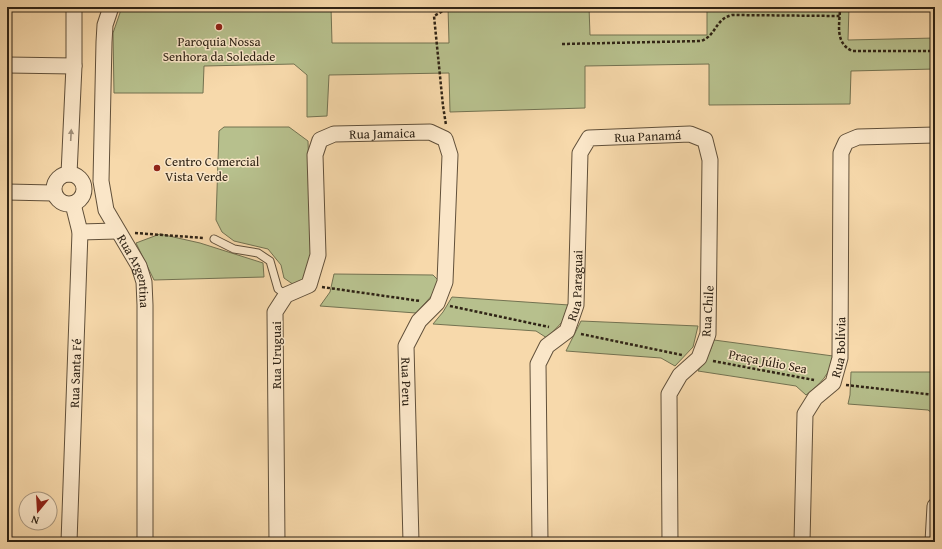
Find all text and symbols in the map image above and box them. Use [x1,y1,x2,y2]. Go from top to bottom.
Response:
marker: Paroquia Nossa Senhora da Soledade [214,22,224,32]
place label: Paroquia Nossa Senhora da Soledade [163,32,275,66]
street label: Rua Jamaica [349,123,416,144]
street label: Rua Panamá [614,125,682,147]
one-way arrow [67,129,74,141]
place label: Centro Comercial Vista Verde [165,152,260,186]
marker: Centro Comercial Vista Verde [152,163,162,173]
street label: Rua Argentina [112,231,154,309]
street label: Rua Paraguai [562,249,587,324]
street label: Rua Chile [696,285,719,337]
street label: Rua Bolívia [826,316,850,380]
street label: Rua Uruguai [267,321,286,389]
street label: Rua Santa Fé [65,338,86,408]
street label: Praça Júlio Sea [727,345,810,379]
street label: Rua Peru [396,357,417,406]
north arrow [18,491,58,531]
text: N [28,512,41,529]

